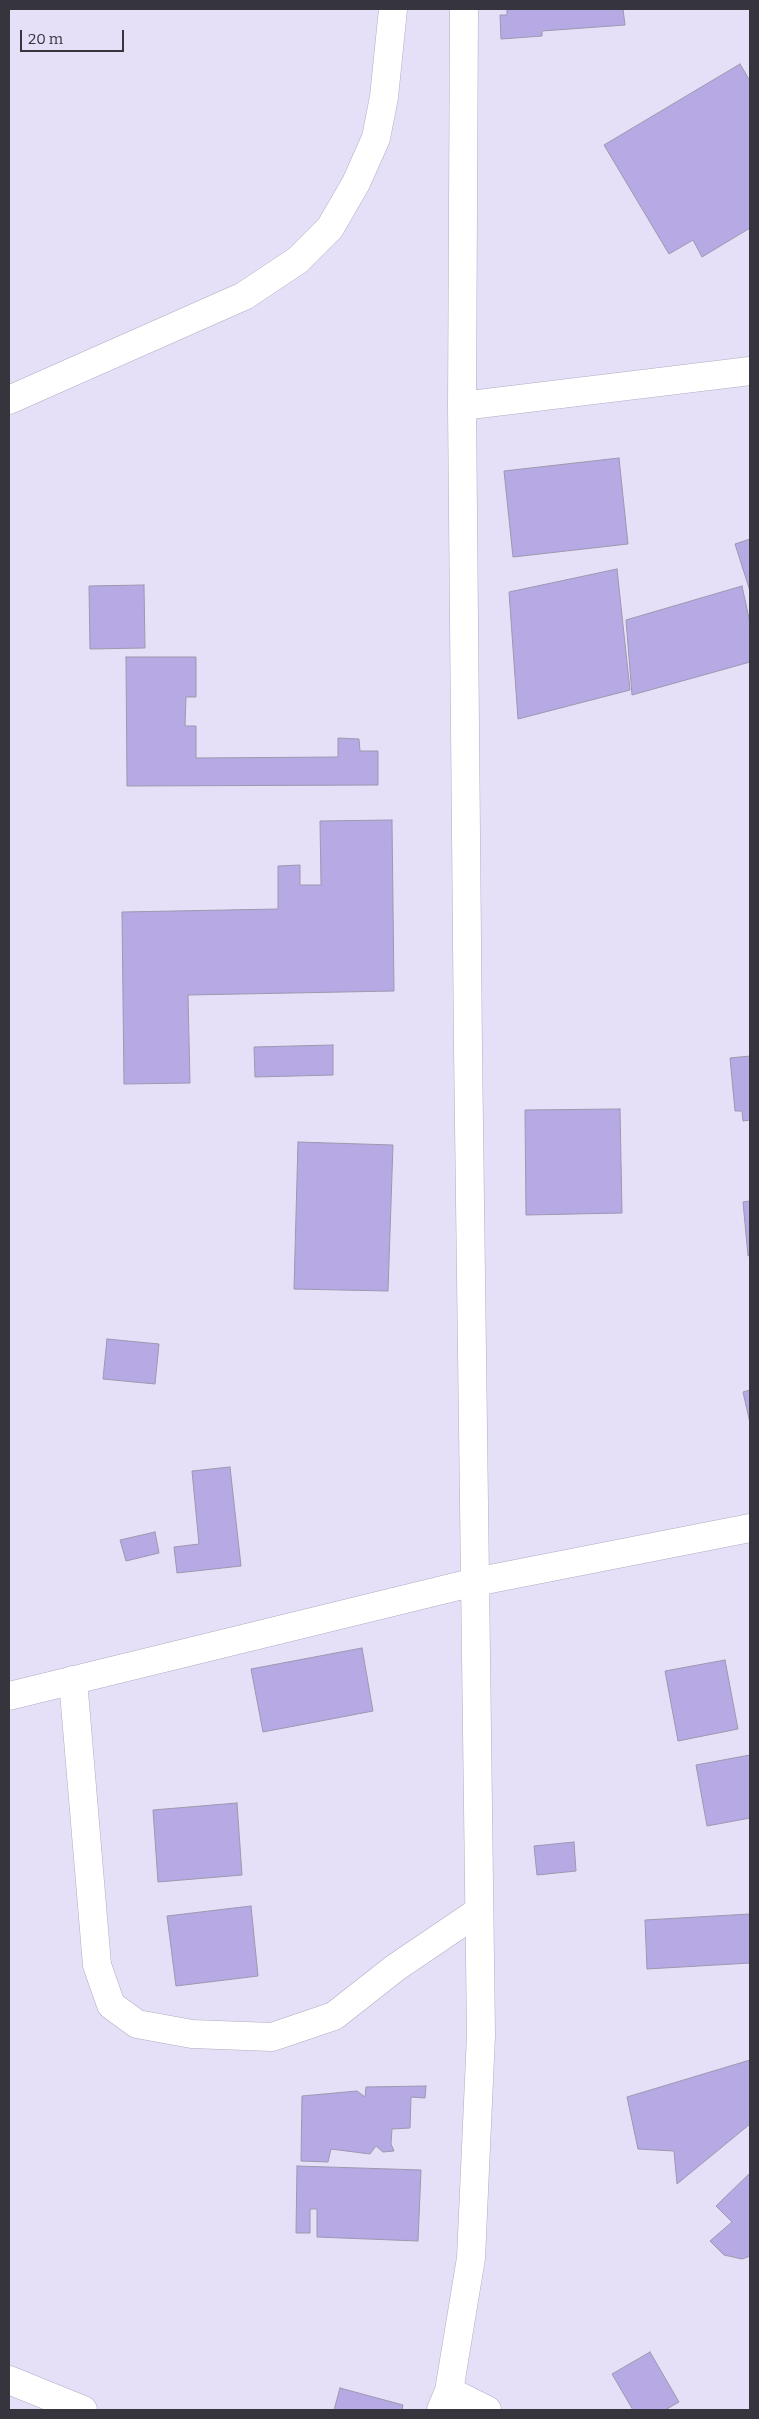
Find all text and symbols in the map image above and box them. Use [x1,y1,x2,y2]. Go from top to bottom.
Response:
scale bar [22,20,126,52]
text: 20 m [28,30,63,48]

